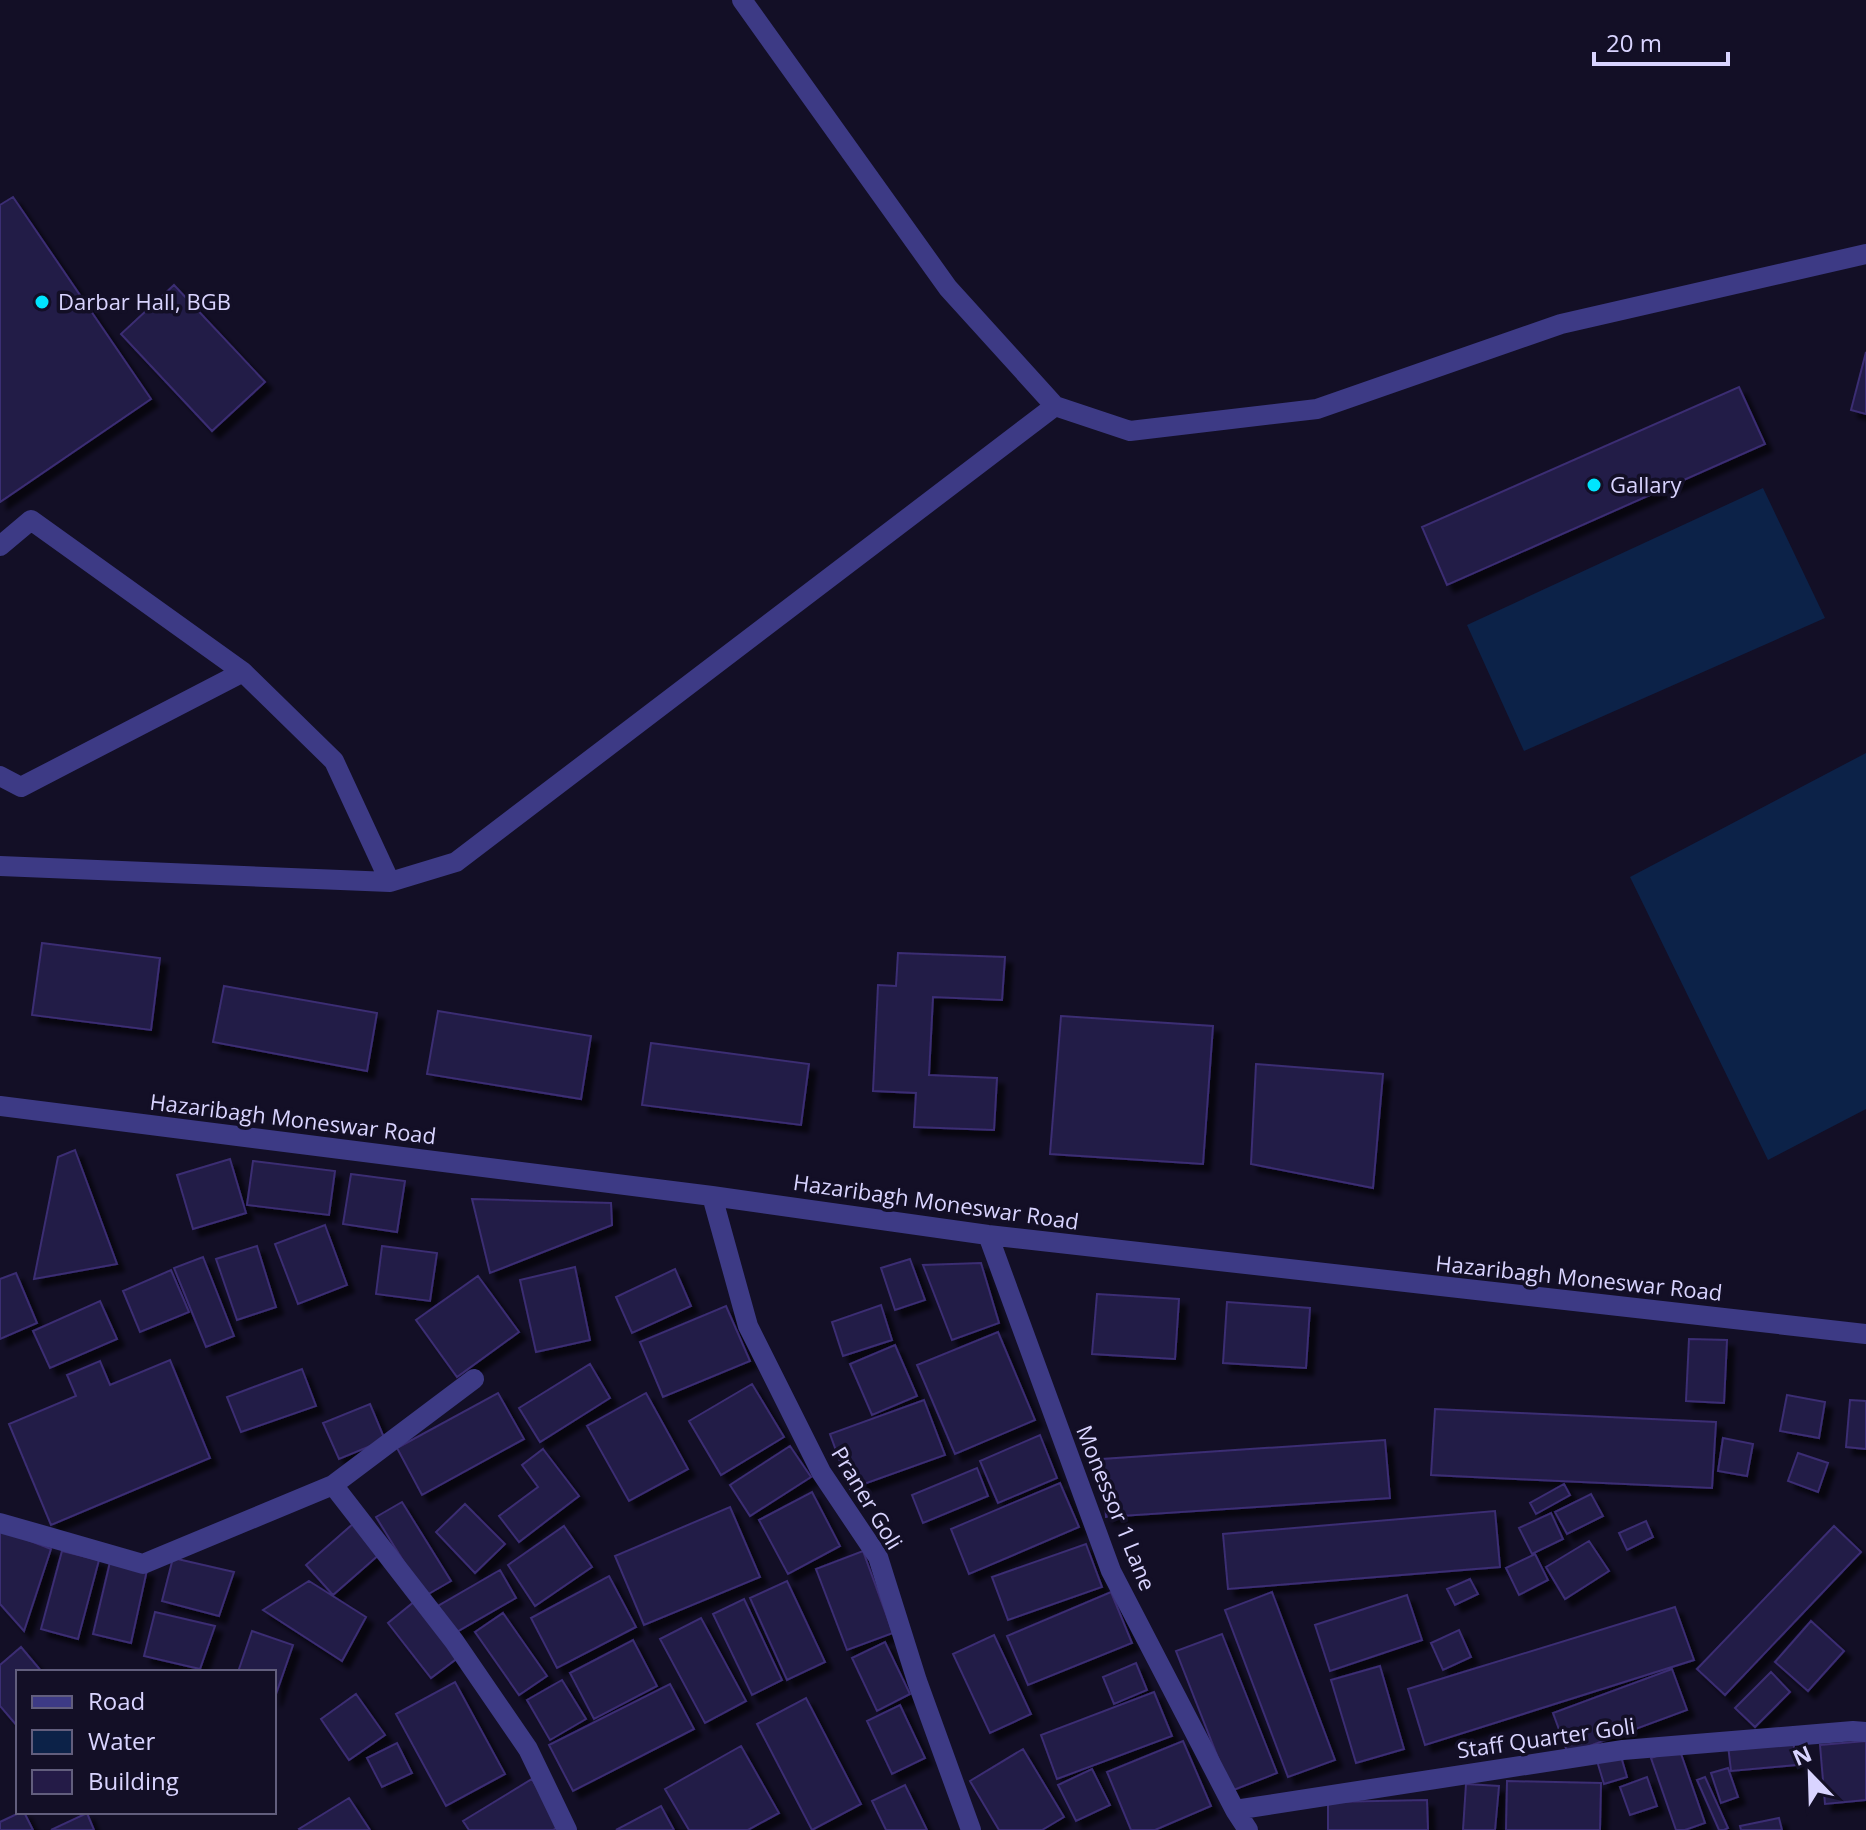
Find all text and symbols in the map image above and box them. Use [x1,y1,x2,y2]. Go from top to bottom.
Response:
scale bar [1594,16,1728,66]
text: 20 m [1606,26,1662,59]
place label: Darbar Hall, BGB [58,286,231,316]
marker: Darbar Hall, BGB [33,293,51,311]
place label: Gallary [1610,469,1683,499]
marker: Gallary [1585,476,1603,494]
street label: Hazaribagh Moneswar Road [148,1086,438,1150]
street label: Hazaribagh Moneswar Road [791,1166,1081,1236]
street label: Hazaribagh Moneswar Road [1434,1247,1724,1307]
street label: Monessor 1 Lane [1070,1421,1164,1595]
street label: Praner Goli [825,1440,910,1555]
legend [16,1670,276,1814]
text: Road [88,1684,145,1717]
street label: Staff Quarter Goli [1455,1710,1637,1764]
text: Water [88,1724,156,1757]
north arrow [1770,1734,1850,1814]
text: N [1788,1737,1816,1772]
text: Building [88,1764,179,1797]

